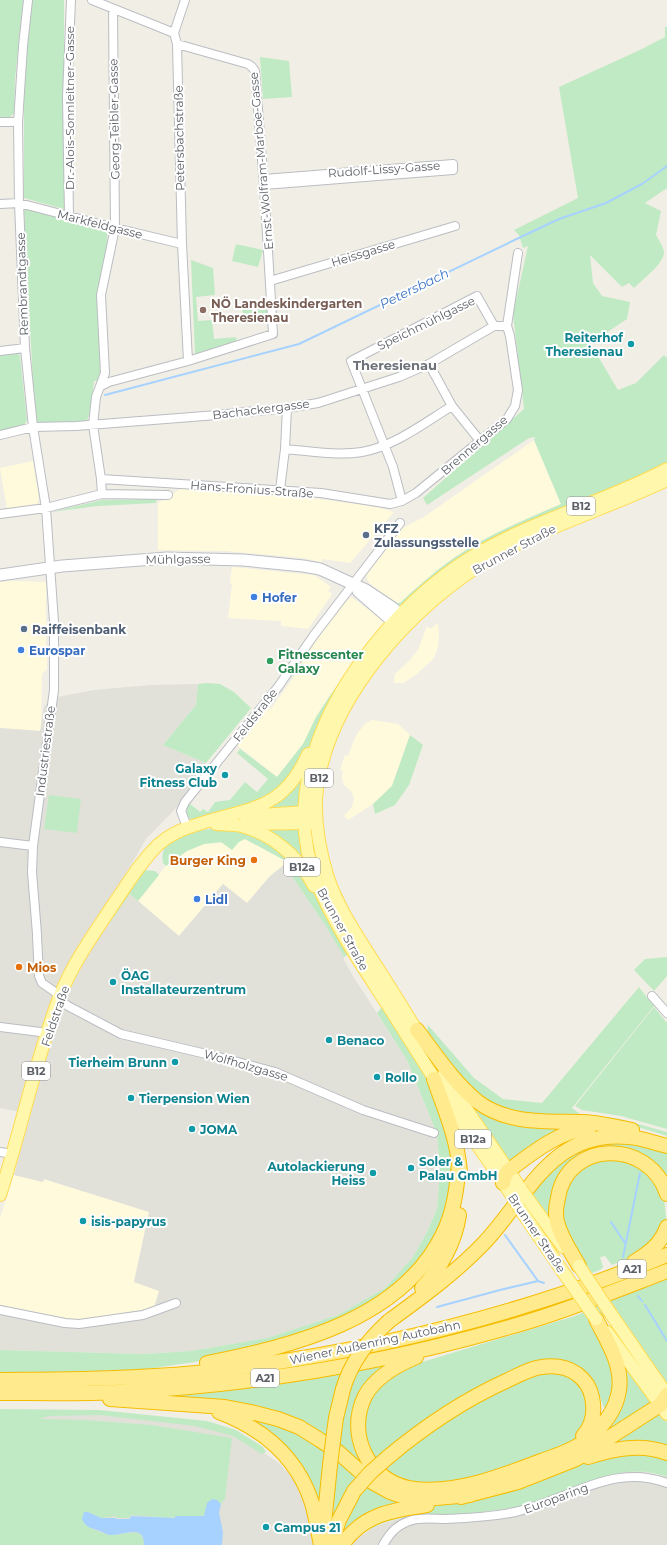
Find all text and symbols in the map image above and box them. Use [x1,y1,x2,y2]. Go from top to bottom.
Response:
street label: Dr.-Alois-Sonnleitner-Gasse [62,26,77,190]
street label: Georg-Teibler-Gasse [105,58,123,180]
street label: Ernst-Wolfram-Marboe-Gasse [246,72,276,250]
street label: Petersbachstraße [171,85,187,191]
street label: Rudolf-Lissy-Gasse [327,158,441,180]
street label: Markfeldgasse [56,206,144,242]
street label: Rembrandtgasse [13,232,31,336]
street label: Heissgasse [329,236,397,270]
water label: Petersbach [377,264,451,312]
street label: Speichmühlgasse [375,293,477,353]
place label: NÖ Landeskindergarten Theresienau [211,296,362,325]
marker: NÖ Landeskindergarten Theresienau [198,305,208,315]
place label: Reiterhof Theresienau [546,330,624,359]
marker: Reiterhof Theresienau [626,339,636,349]
district label: Theresienau [353,357,437,373]
street label: Bachackergasse [212,396,310,422]
street label: Brennergasse [438,412,510,478]
street label: Hans-Fronius-Straße [190,477,314,501]
road number: B12 [567,497,595,515]
place label: KFZ Zulassungsstelle [374,521,480,550]
street label: Brunner Straße [470,521,558,577]
marker: KFZ Zulassungsstelle [361,530,371,540]
street label: Mühlgasse [145,551,211,567]
place label: Hofer [262,590,297,605]
marker: Hofer [249,592,259,602]
place label: Raiffeisenbank [32,622,126,637]
marker: Raiffeisenbank [19,624,29,634]
place label: Eurospar [29,643,85,658]
marker: Eurospar [16,645,26,655]
place label: Fitnesscenter Galaxy [278,647,364,676]
marker: Fitnesscenter Galaxy [265,656,275,666]
street label: Feldstraße [230,685,280,745]
street label: Industriestraße [32,705,58,797]
place label: Galaxy Fitness Club [140,761,218,790]
road number: B12 [305,769,333,787]
marker: Galaxy Fitness Club [220,770,230,780]
place label: Burger King [170,853,246,868]
marker: Burger King [249,855,259,865]
road number: B12a [284,858,320,876]
street label: Brunner Straße [314,885,372,973]
place label: Lidl [205,892,228,907]
marker: Lidl [192,894,202,904]
place label: Mios [27,960,57,975]
marker: Mios [14,962,24,972]
place label: ÖAG Installateurzentrum [121,968,246,997]
marker: ÖAG Installateurzentrum [108,977,118,987]
street label: Feldstraße [38,984,72,1048]
place label: Benaco [337,1033,385,1048]
marker: Benaco [324,1035,334,1045]
street label: Wolfholzgasse [202,1046,290,1084]
place label: Tierheim Brunn [69,1055,167,1070]
marker: Tierheim Brunn [170,1057,180,1067]
road number: B12 [22,1062,50,1080]
place label: Rollo [385,1070,417,1085]
marker: Rollo [372,1072,382,1082]
place label: Tierpension Wien [139,1091,250,1106]
marker: Tierpension Wien [126,1093,136,1103]
place label: JOMA [199,1122,238,1137]
marker: JOMA [187,1124,197,1134]
road number: B12a [455,1130,491,1148]
place label: Soler & Palau GmbH [419,1154,497,1183]
place label: Autolackierung Heiss [266,1159,366,1188]
marker: Soler & Palau GmbH [406,1163,416,1173]
marker: Autolackierung Heiss [368,1168,378,1178]
street label: Brunner Straße [505,1191,569,1275]
place label: isis-papyrus [91,1214,167,1229]
marker: isis-papyrus [78,1216,88,1226]
road number: A21 [618,1260,646,1278]
street label: Wiener Außenring Autobahn [288,1317,462,1367]
road number: A21 [251,1369,279,1387]
street label: Europaring [522,1479,590,1517]
place label: Campus 21 [274,1520,341,1535]
marker: Campus 21 [261,1522,271,1532]

